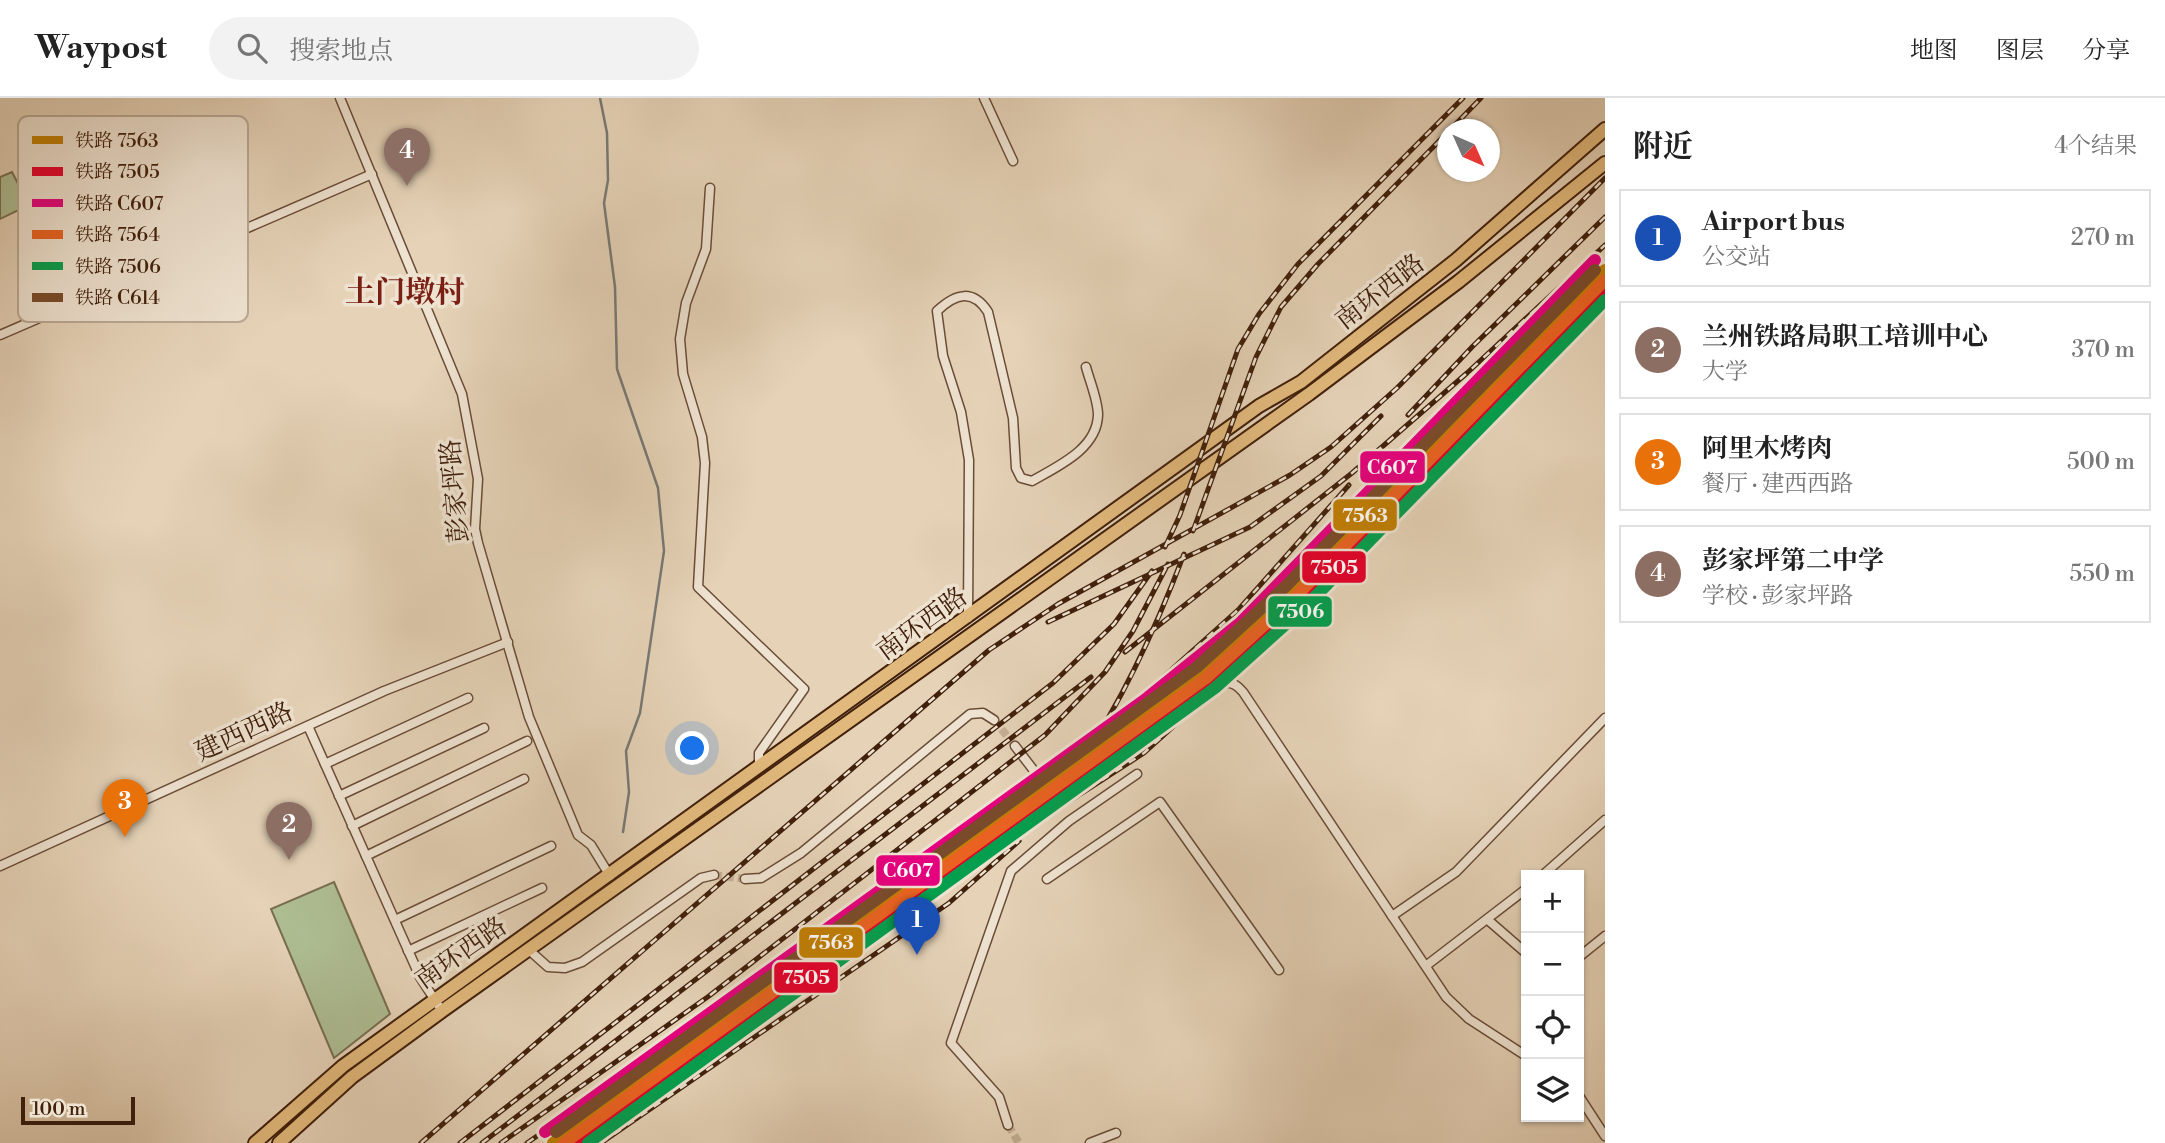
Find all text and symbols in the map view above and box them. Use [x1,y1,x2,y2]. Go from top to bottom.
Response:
search box [209,17,699,80]
text: Waypost [35,28,167,69]
icon: search [233,29,271,67]
text: 搜索地点 [289,35,393,67]
text: 地图 [1910,36,1958,66]
text: 图层 [1996,36,2044,66]
text: 分享 [2082,36,2130,66]
legend [18,116,248,322]
north arrow [1437,119,1500,182]
pin: 4 [384,128,430,186]
text: 附近 [1633,128,1693,166]
text: 铁路 7563 [75,129,159,153]
text: 4个结果 [2054,132,2137,160]
text: 铁路 7505 [75,160,160,184]
text: 铁路 C607 [75,192,164,216]
text: Airport bus [1702,206,1845,238]
text: 铁路 7564 [75,223,160,247]
text: 1 [1652,224,1664,252]
text: 270 m [2071,224,2135,252]
text: 公交站 [1702,243,1771,271]
street label: 南环西路 [1329,247,1431,337]
text: 铁路 7506 [75,255,161,279]
district label: 土门墩村 [345,274,465,312]
text: 铁路 C614 [75,286,160,310]
text: 兰州铁路局职工培训中心 [1702,321,1988,353]
text: 2 [1651,336,1665,364]
text: 370 m [2072,336,2135,364]
text: 大学 [1702,358,1748,386]
text: 阿里木烤肉 [1702,433,1832,465]
street label: 彭家坪路 [435,438,475,544]
text: 3 [1651,448,1665,476]
text: 500 m [2067,448,2135,476]
line badge: C607 [1359,450,1426,484]
text: C607 [1367,456,1417,480]
text: 餐厅 · 建西西路 [1702,470,1853,498]
line badge: 7563 [1332,498,1398,532]
text: 7563 [1342,504,1388,528]
text: 彭家坪第二中学 [1702,545,1884,577]
line badge: 7505 [1301,550,1367,584]
text: 7505 [1310,556,1358,580]
text: 4 [1650,560,1666,588]
text: 550 m [2070,560,2135,588]
street label: 南环西路 [871,580,973,668]
text: 学校 · 彭家坪路 [1702,582,1853,610]
line badge: 7506 [1267,595,1333,628]
text: 7506 [1276,600,1324,624]
street label: 建西西路 [190,696,298,768]
your location [675,731,709,765]
pin: 3 [102,779,148,837]
pin: 2 [266,802,312,860]
line badge: C607 [875,854,941,887]
text: C607 [883,859,933,883]
map controls [1521,870,1584,1122]
button: + [1521,870,1584,933]
pin: 1 [894,897,940,955]
street label: 南环西路 [409,910,513,996]
line badge: 7563 [798,926,864,959]
text: 7563 [808,931,854,955]
button: − [1521,933,1584,996]
line badge: 7505 [773,961,839,994]
text: 7505 [782,966,830,990]
button: locate [1521,996,1584,1059]
button: layers [1521,1059,1584,1122]
scale bar [21,1094,135,1126]
text: 100 m [32,1097,85,1121]

